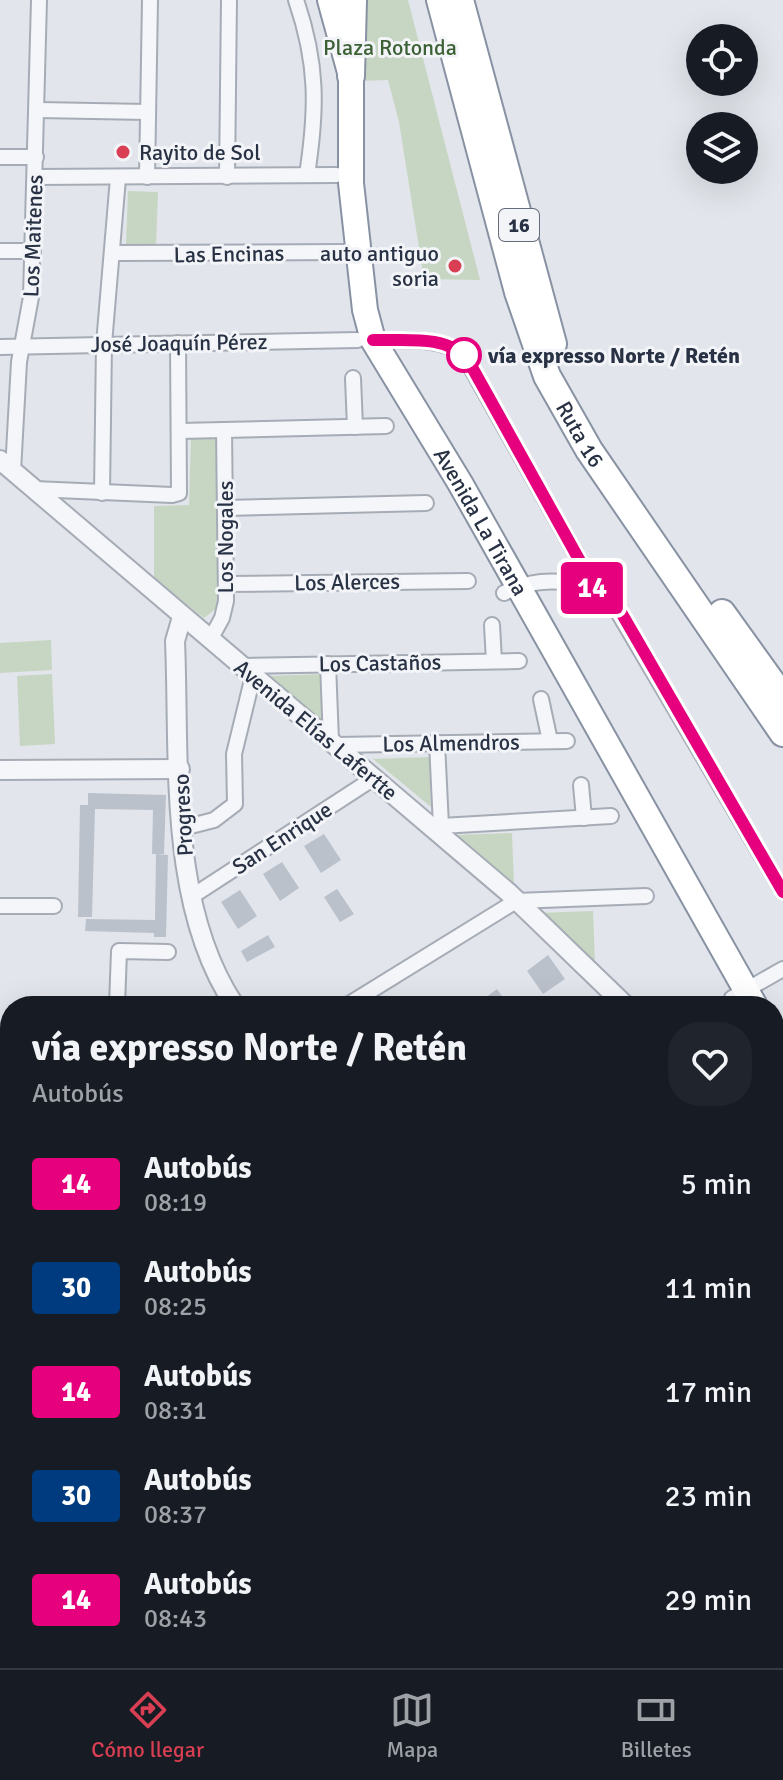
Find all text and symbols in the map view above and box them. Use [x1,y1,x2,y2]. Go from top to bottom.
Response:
map controls [686,24,758,184]
button: locate [686,24,758,96]
park label: Plaza Rotonda [323,34,457,61]
button: layers [686,112,758,184]
place label: Rayito de Sol [139,139,261,166]
marker: Rayito de Sol [114,143,132,161]
street label: Los Maitenes [17,174,49,298]
road number: 16 [499,209,539,241]
street label: Las Encinas [173,240,285,268]
place label: auto antiguo soria [320,240,439,292]
marker: auto antiguo soria [446,257,464,275]
street label: José Joaquín Pérez [90,328,268,358]
marker: vía expresso Norte / Retén [447,338,481,372]
place label: vía expresso Norte / Retén [487,342,740,369]
street label: Ruta 16 [550,396,610,472]
street label: Avenida La Tirana [428,443,534,600]
street label: Los Nogales [212,481,239,593]
line badge: 14 [556,562,628,614]
street label: Los Alerces [294,568,400,596]
text: 14 [577,571,607,605]
street label: Los Castaños [318,648,442,678]
street label: Avenida Elías Lafertte [229,654,403,806]
street label: Los Almendros [382,728,520,758]
street label: Progreso [167,773,199,857]
street label: San Enrique [227,796,337,880]
button: heart [668,1022,752,1106]
text: vía expresso Norte / Retén [32,1024,467,1071]
text: Autobús [32,1078,124,1110]
text: Autobús [144,1150,252,1187]
text: 5 min [681,1166,752,1203]
text: 14 [61,1167,91,1201]
text: 08:19 [144,1187,207,1219]
text: Autobús [144,1254,252,1291]
text: 11 min [665,1270,752,1307]
text: 30 [61,1271,91,1305]
text: 08:25 [144,1291,207,1323]
text: Autobús [144,1358,252,1395]
text: 17 min [665,1374,752,1411]
text: 14 [61,1375,91,1409]
text: 08:31 [144,1395,207,1427]
text: Autobús [144,1462,252,1499]
text: 23 min [665,1478,752,1515]
text: 30 [61,1479,91,1513]
text: 08:37 [144,1499,207,1531]
text: Autobús [144,1566,252,1603]
text: 29 min [665,1582,752,1619]
text: 14 [61,1583,91,1617]
text: 08:43 [144,1603,207,1635]
tab: Cómo llegar [91,1688,204,1763]
tab: Mapa [387,1688,438,1763]
tab: Billetes [621,1688,692,1763]

